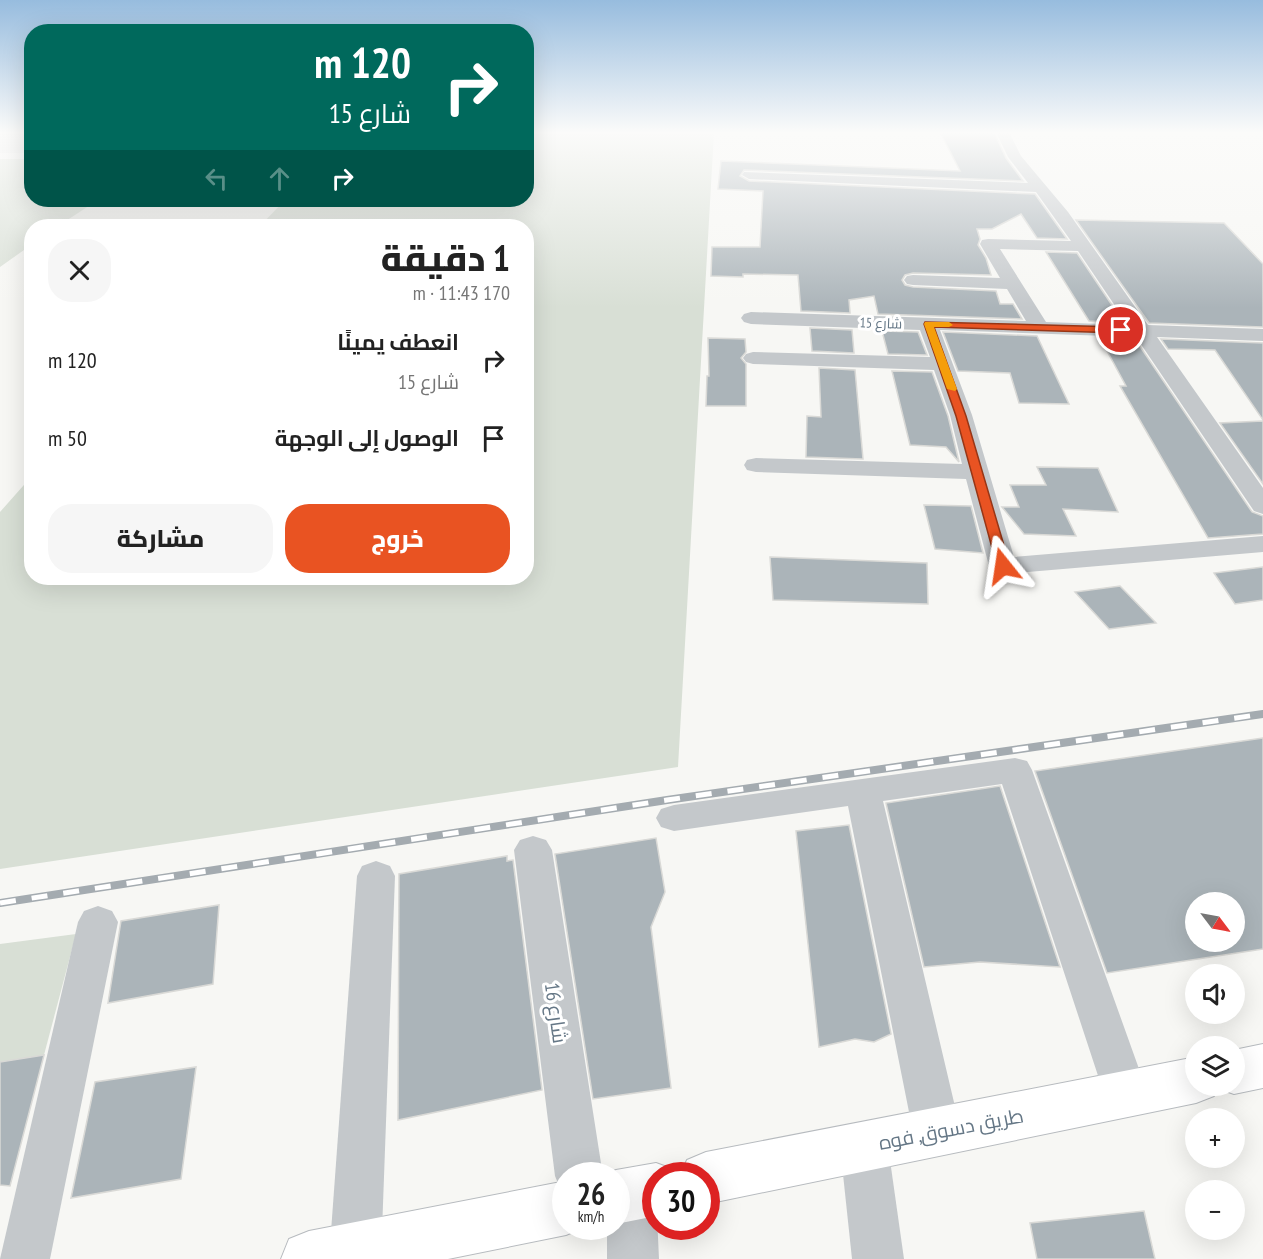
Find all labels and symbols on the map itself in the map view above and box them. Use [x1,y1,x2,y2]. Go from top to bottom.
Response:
pin [1095,304,1146,355]
street label: شارع 15 [859,313,903,333]
position arrow [971,534,1035,598]
north arrow [1185,892,1245,952]
street label: شارع 16 [538,981,573,1045]
street label: طريق دسوق, فوه [876,1102,1026,1156]
speed limit sign: 30 [642,1162,720,1240]

